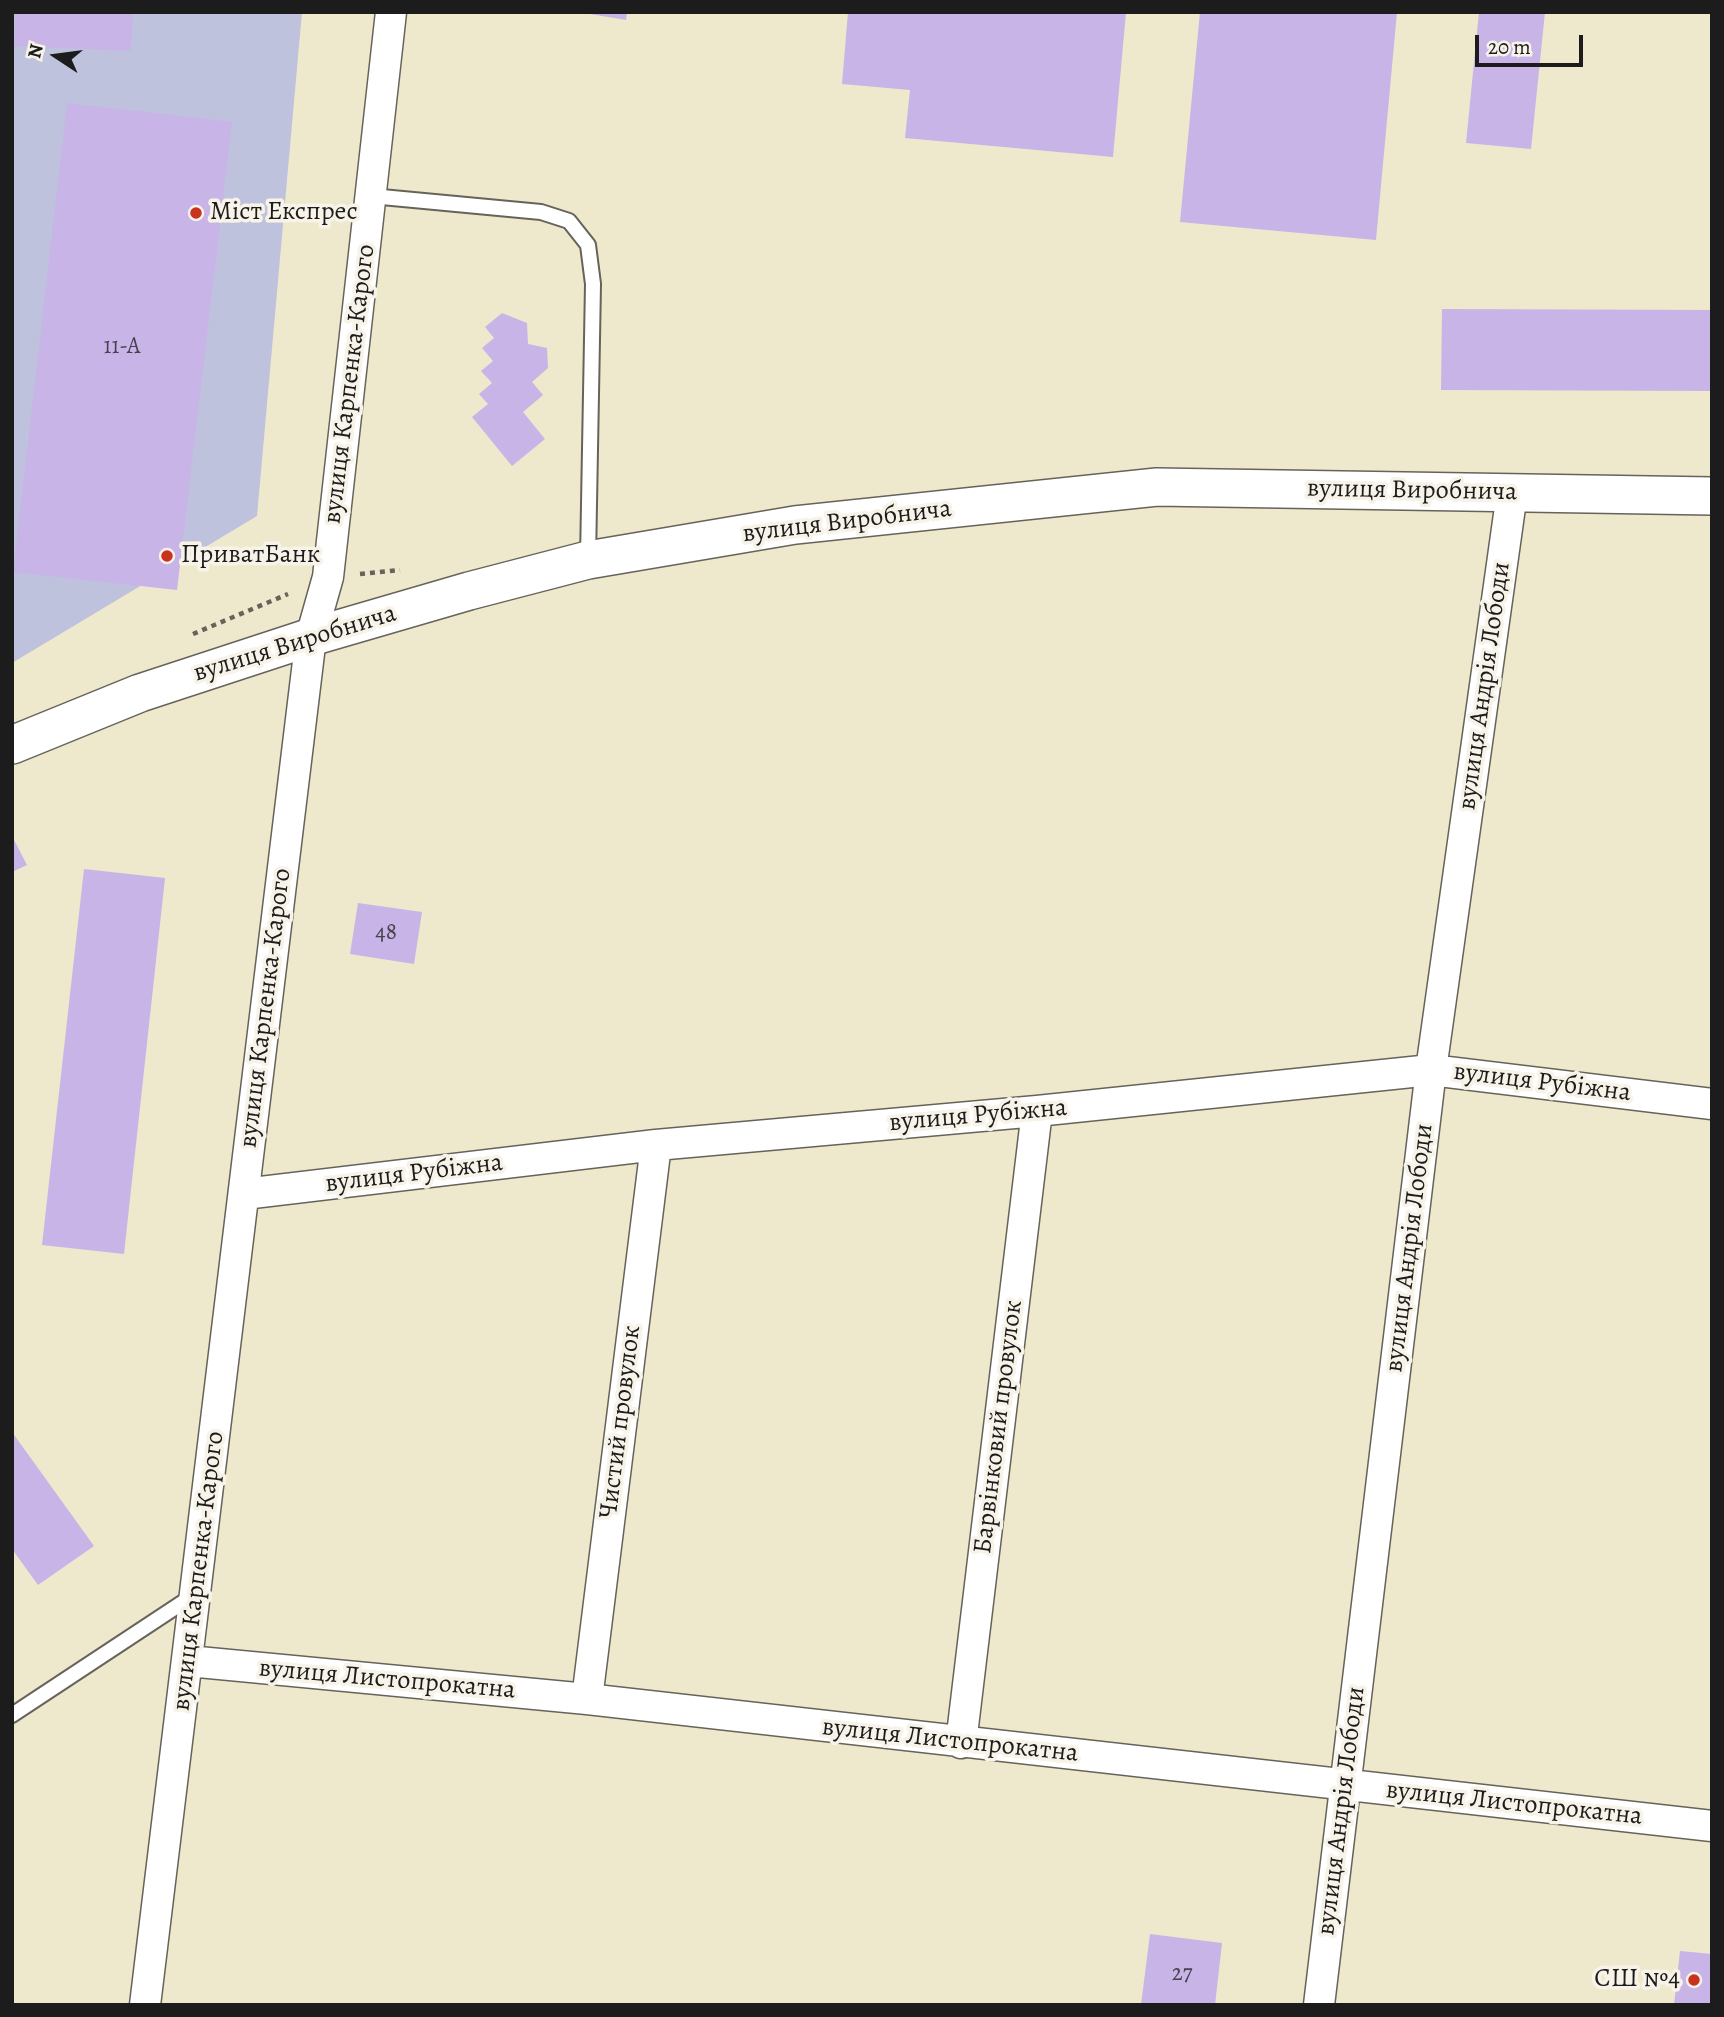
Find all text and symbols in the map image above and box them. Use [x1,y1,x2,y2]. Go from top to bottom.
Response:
north arrow [21,21,91,91]
scale bar [1479,21,1588,65]
text: 20 m [1488,33,1531,61]
text: N [21,42,50,61]
place label: Мiст Експрес [210,197,358,229]
marker: Мiст Експрес [188,205,204,221]
street label: вулиця Карпенка-Карого [317,242,383,526]
house number: 11-А [104,333,140,361]
street label: вулиця Виробнича [1307,474,1517,508]
street label: вулиця Виробнича [741,494,953,550]
place label: ПриватБанк [181,540,320,572]
marker: ПриватБанк [159,548,175,564]
street label: вулиця Андрія Лободи [1452,560,1518,812]
street label: вулиця Виробнича [190,598,400,690]
street label: вулиця Карпенка-Карого [233,866,299,1150]
house number: 48 [375,919,397,947]
street label: вулиця Рубіжна [1452,1057,1632,1109]
street label: вулиця Рубіжна [888,1093,1068,1139]
street label: вулиця Андрія Лободи [1379,1122,1441,1374]
street label: вулиця Рубіжна [324,1148,504,1200]
street label: Барвінковий провулок [968,1298,1030,1556]
street label: Чистий провулок [594,1324,648,1520]
street label: вулиця Карпенка-Карого [166,1429,232,1713]
street label: вулиця Листопрокатна [257,1653,517,1707]
street label: вулиця Андрія Лободи [1311,1685,1373,1937]
street label: вулиця Листопрокатна [820,1712,1080,1770]
street label: вулиця Листопрокатна [1384,1775,1644,1833]
house number: 27 [1172,1960,1192,1988]
place label: СШ №4 [1594,1964,1680,1996]
marker: СШ №4 [1686,1972,1702,1988]

